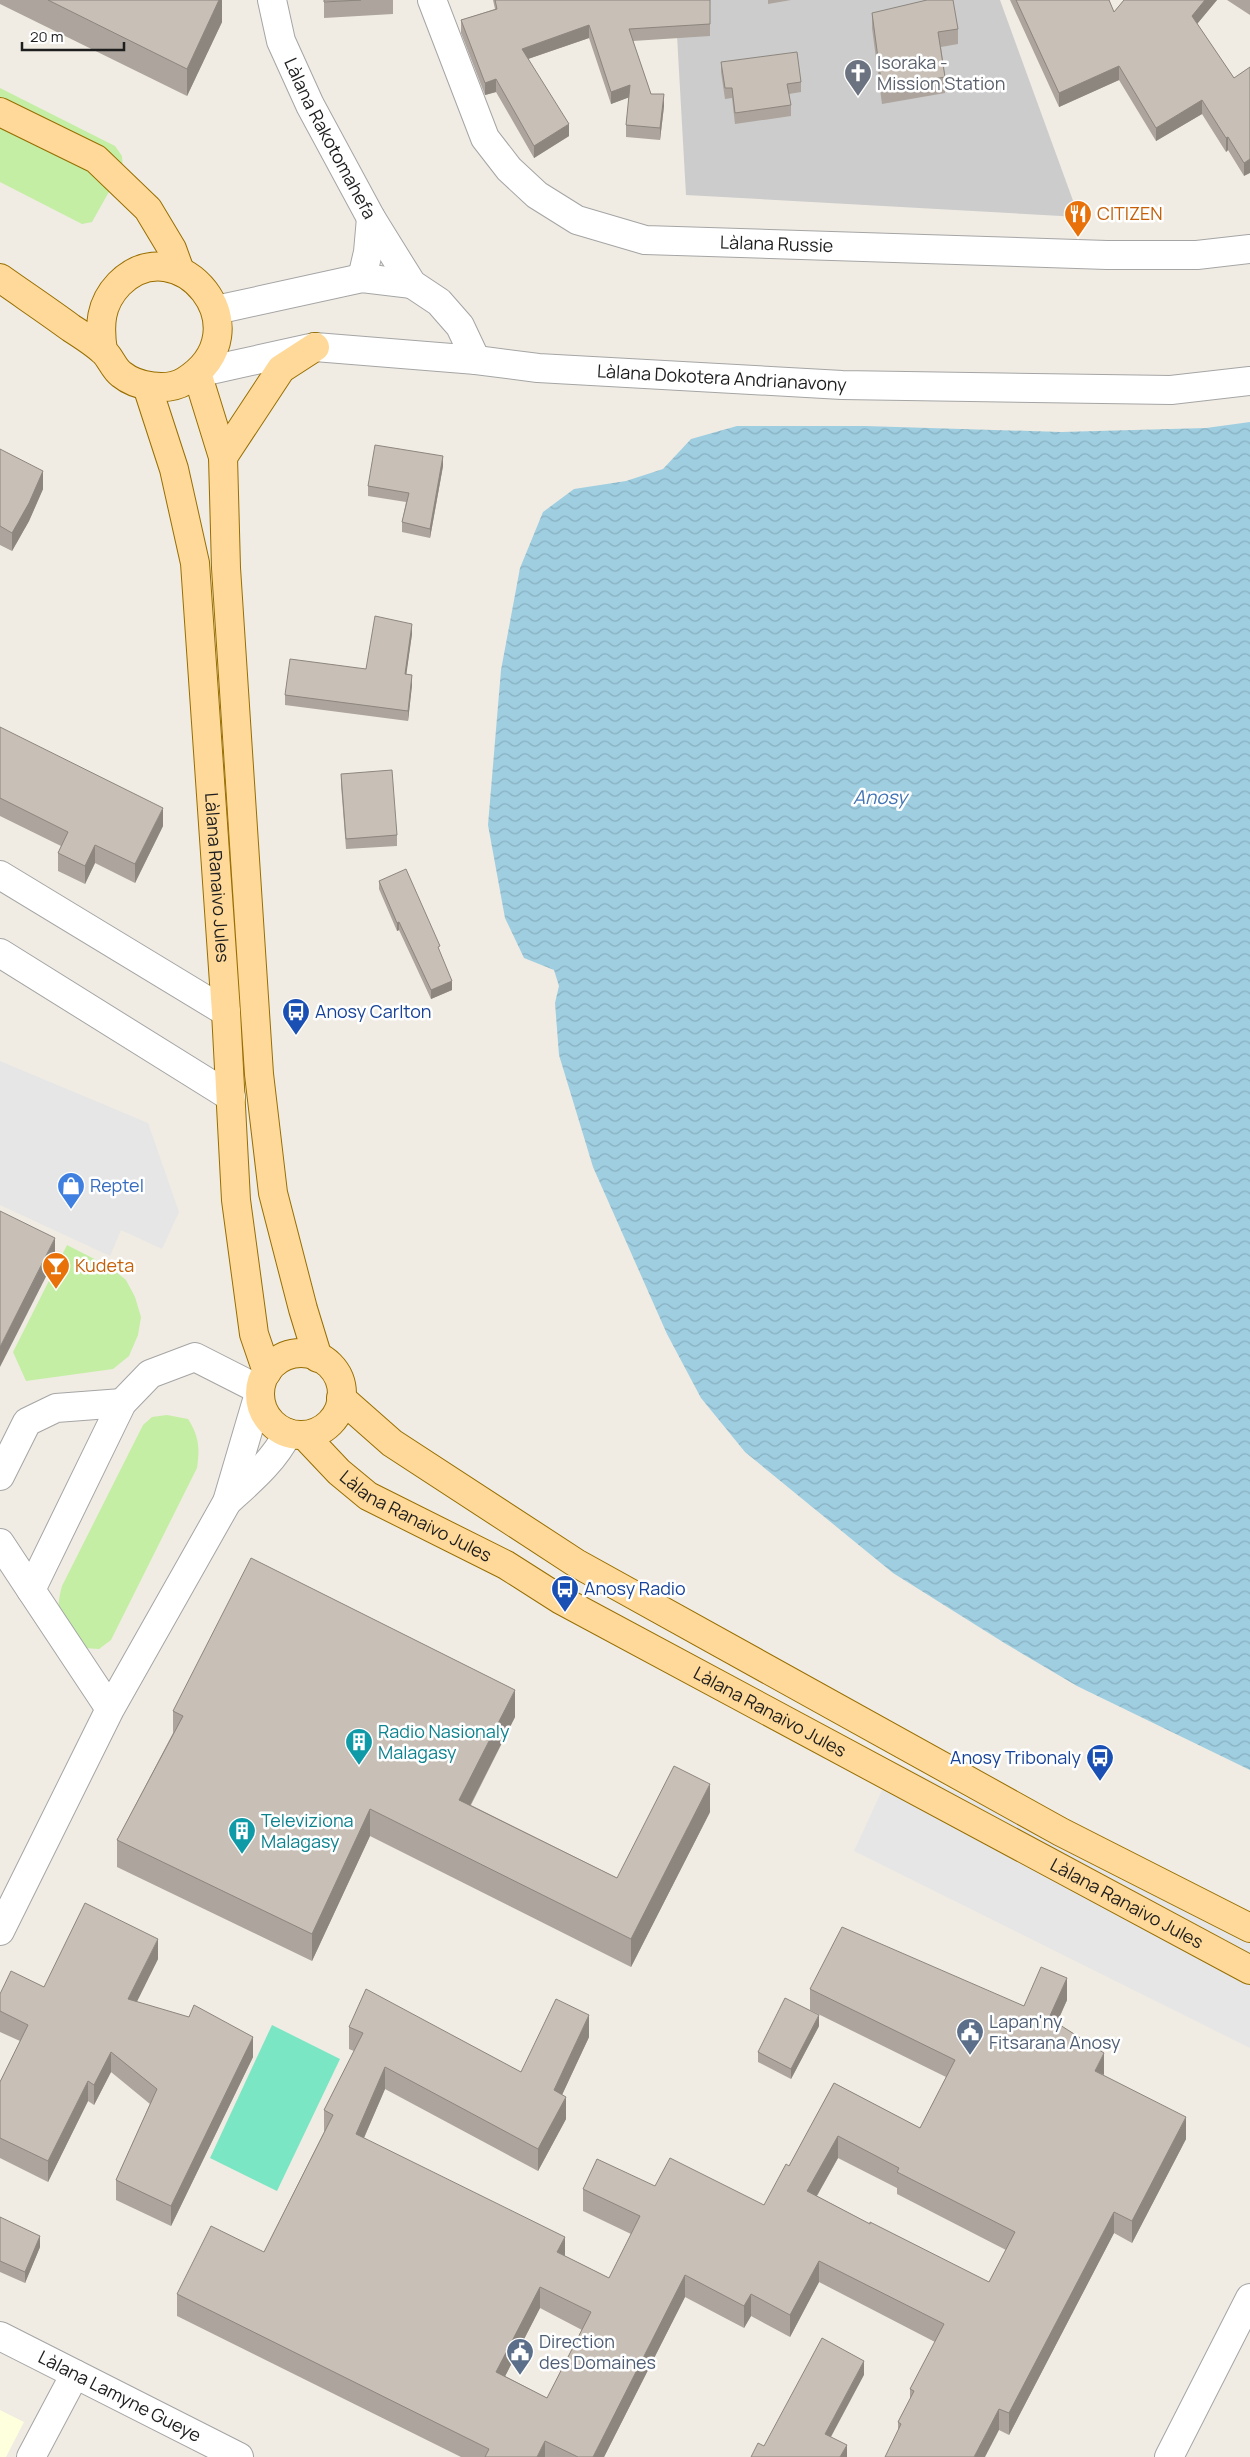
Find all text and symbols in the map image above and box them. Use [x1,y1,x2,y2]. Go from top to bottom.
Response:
scale bar [22,20,125,52]
text: 20 m [30,26,63,47]
place label: Isoraka - Mission Station [877,50,1005,95]
street label: Làlana Rakotomahefa [279,54,382,223]
church icon: Isoraka - Mission Station [843,58,873,97]
restaurant icon: CITIZEN [1063,199,1093,238]
place label: CITIZEN [1097,201,1163,225]
street label: Làlana Russie [720,229,834,257]
street label: Làlana Dokotera Andrianavony [596,358,848,396]
water label: Anosy [853,784,910,810]
street label: Làlana Ranaivo Jules [200,792,236,963]
bus stop icon: Anosy Carlton [281,997,311,1036]
place label: Anosy Carlton [315,999,432,1023]
shop icon: Reptel [56,1171,86,1210]
place label: Reptel [90,1173,144,1197]
bar icon: Kudeta [41,1251,71,1290]
place label: Kudeta [75,1253,134,1277]
street label: Làlana Ranaivo Jules [335,1464,496,1567]
bus stop icon: Anosy Radio [550,1574,580,1613]
place label: Anosy Radio [584,1576,686,1600]
street label: Làlana Ranaivo Jules [690,1660,851,1762]
place label: Radio Nasionaly Malagasy [378,1719,510,1764]
building icon: Radio Nasionaly Malagasy [344,1727,374,1766]
bus stop icon: Anosy Tribonaly [1085,1743,1115,1782]
place label: Anosy Tribonaly [950,1745,1082,1769]
place label: Televiziona Malagasy [261,1808,354,1853]
building icon: Televiziona Malagasy [227,1816,257,1855]
street label: Làlana Ranaivo Jules [1046,1852,1208,1954]
place label: Lapan'ny Fitsarana Anosy [989,2009,1121,2054]
public building icon: Lapan'ny Fitsarana Anosy [955,2017,985,2056]
place label: Direction des Domaines [539,2329,656,2374]
public building icon: Direction des Domaines [505,2337,535,2376]
street label: Làlana Lamyne Gueye [34,2344,206,2447]

